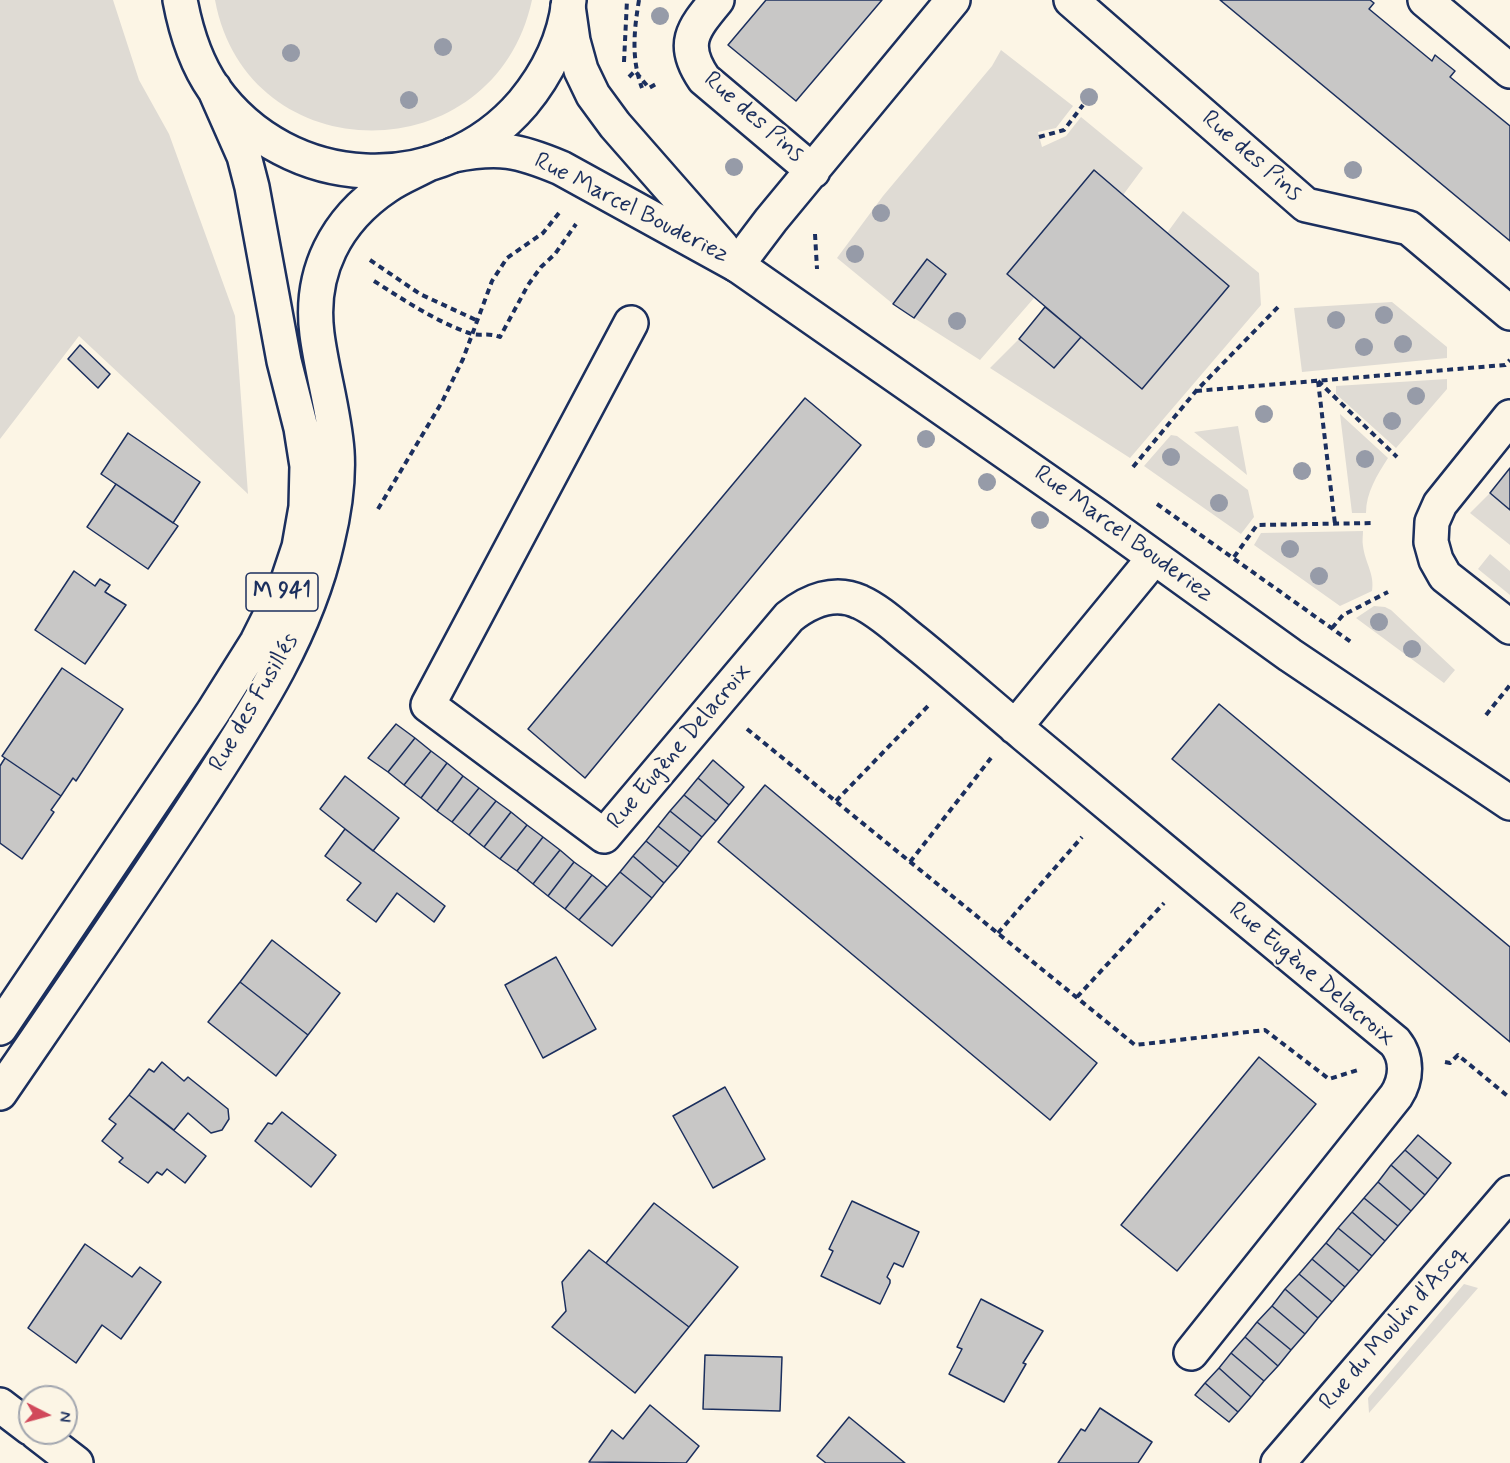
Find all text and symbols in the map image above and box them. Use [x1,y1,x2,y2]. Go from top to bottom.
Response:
street label: Rue des Pins [697,66,809,170]
street label: Rue des Pins [1195,105,1307,209]
street label: Rue Marcel Bouderiez [529,147,733,271]
street label: Rue Marcel Bouderiez [1028,460,1218,610]
road number: M 941 [246,573,318,611]
street label: Rue des Fusillés [204,629,306,777]
street label: Rue Eugène Delacroix [602,658,758,836]
street label: Rue Eugène Delacroix [1222,897,1400,1053]
street label: Rue du Moulin d'Ascq [1314,1239,1474,1417]
north arrow [18,1385,78,1445]
text: N [53,1410,75,1423]

